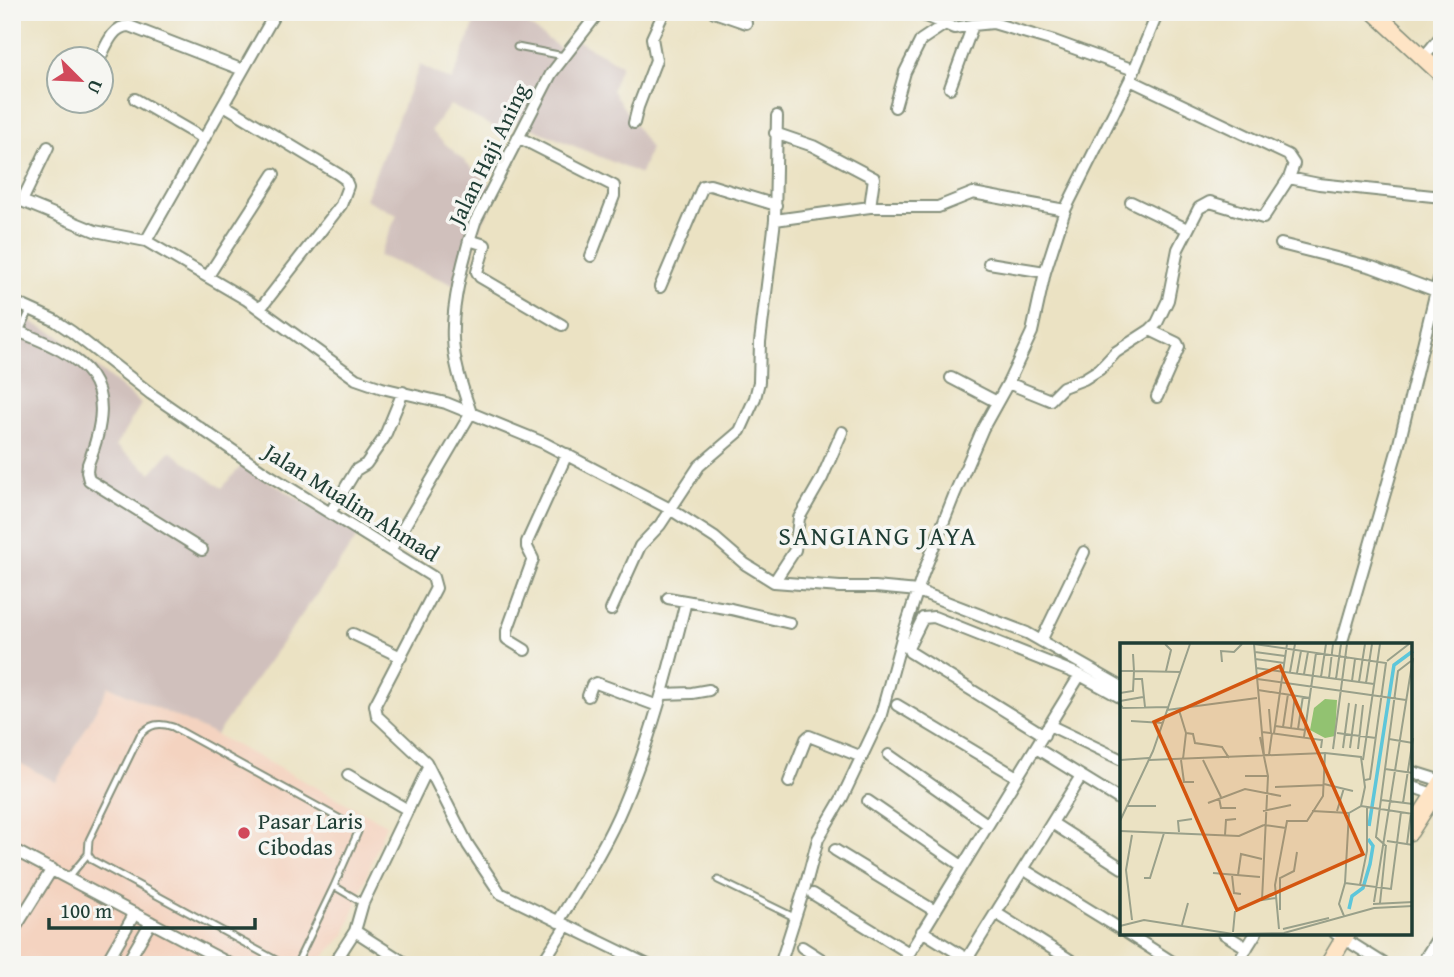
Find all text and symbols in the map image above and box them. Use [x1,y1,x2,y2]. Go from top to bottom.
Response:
north arrow [46,46,116,116]
text: U [80,75,111,99]
street label: Jalan Haji Aning [438,77,537,234]
street label: Jalan Mualim Ahmad [255,433,447,570]
district label: SANGIANG JAYA [778,516,978,555]
inset map [1120,643,1412,935]
place label: Pasar Laris Cibodas [258,804,363,863]
marker: Pasar Laris Cibodas [236,825,252,841]
scale bar [49,886,256,930]
text: 100 m [60,895,112,926]

